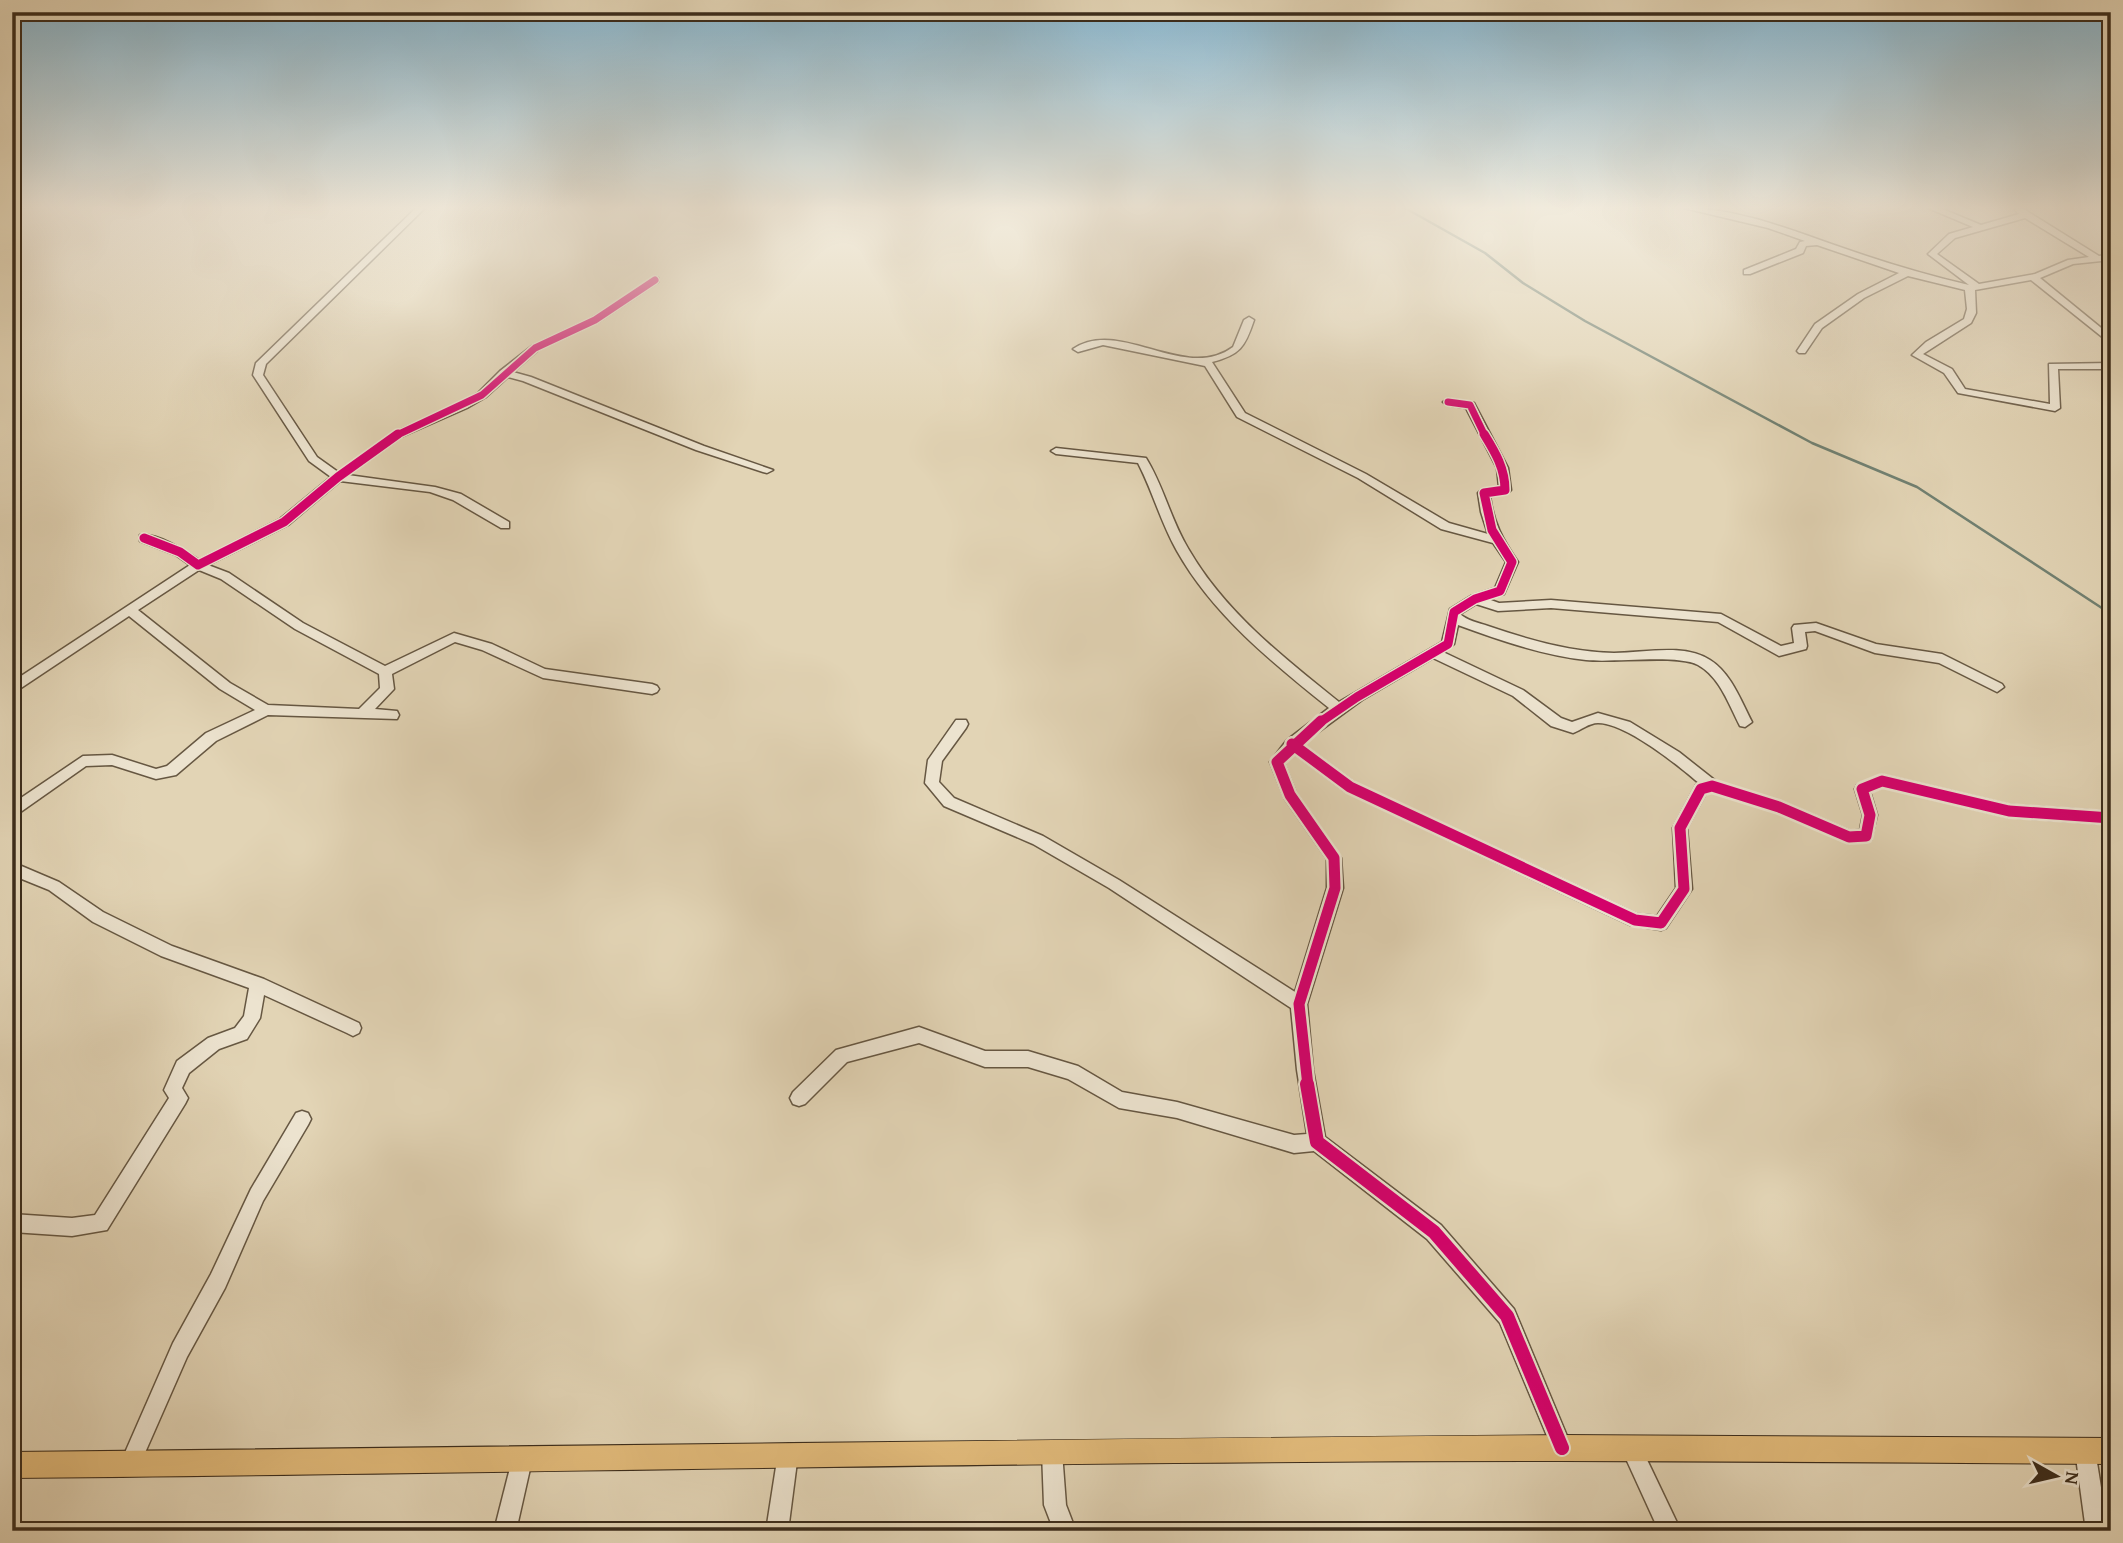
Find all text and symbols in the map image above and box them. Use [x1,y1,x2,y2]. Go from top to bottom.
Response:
north arrow [2022,1442,2092,1512]
text: N [2058,1470,2088,1487]

